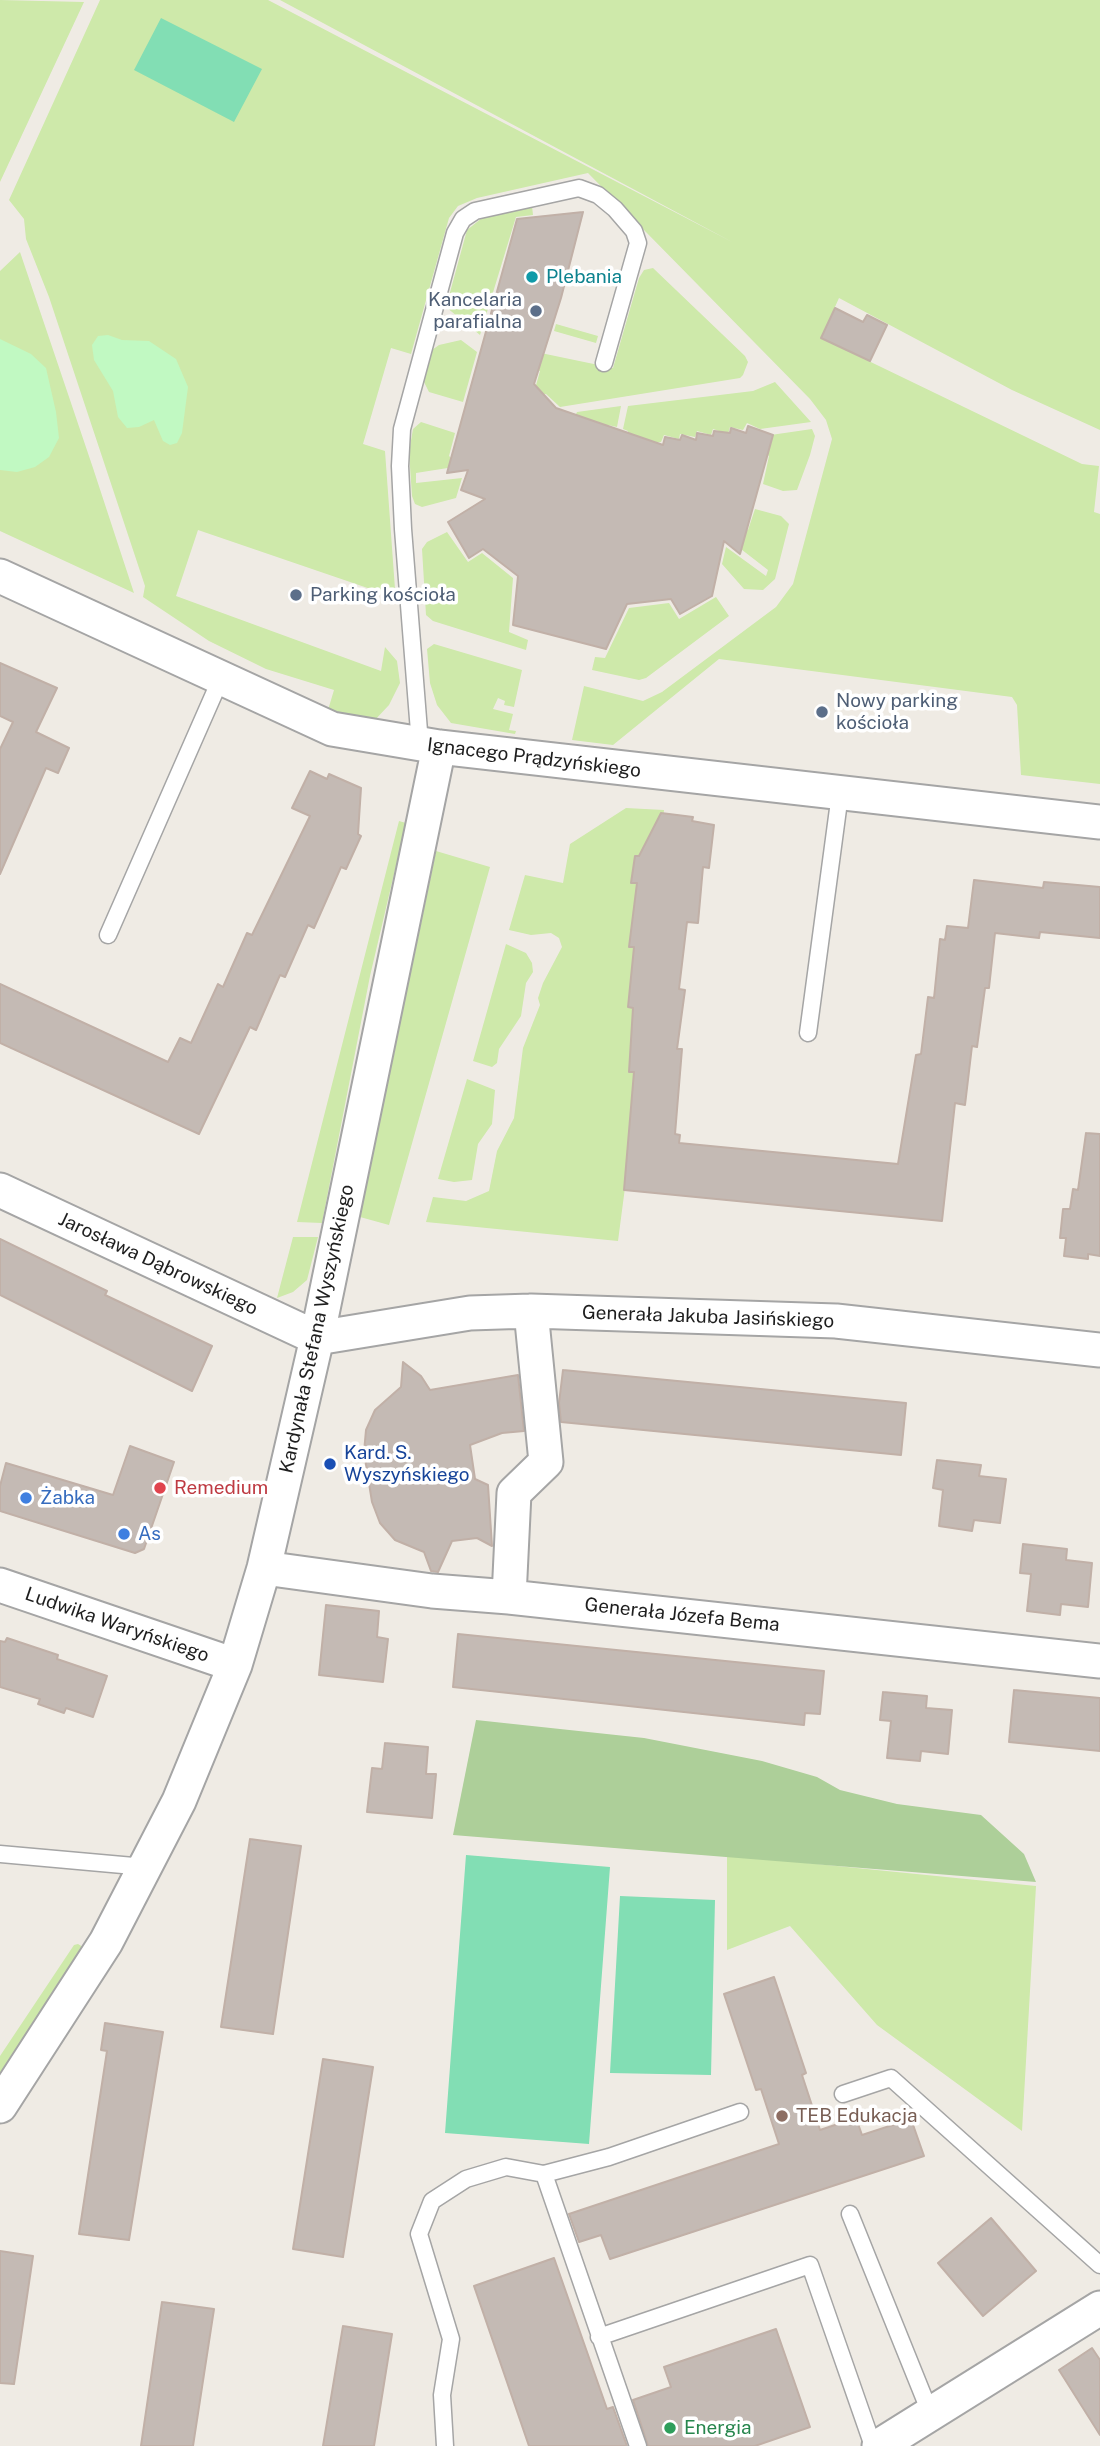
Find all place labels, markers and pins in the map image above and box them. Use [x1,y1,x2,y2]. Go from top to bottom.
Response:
place label: Plebania [546,266,622,288]
marker: Plebania [524,269,540,285]
place label: Kancelaria parafialna [428,289,522,333]
marker: Kancelaria parafialna [528,303,544,319]
place label: Parking kościoła [310,584,456,606]
marker: Parking kościoła [288,587,304,603]
place label: Nowy parking kościoła [836,690,958,734]
marker: Nowy parking kościoła [814,704,830,720]
place label: Kard. S. Wyszyńskiego [344,1442,470,1486]
marker: Kard. S. Wyszyńskiego [322,1456,338,1472]
place label: Remedium [174,1477,268,1499]
marker: Remedium [152,1480,168,1496]
place label: Żabka [40,1487,95,1509]
marker: Żabka [18,1490,34,1506]
place label: As [138,1523,161,1545]
marker: As [116,1526,132,1542]
place label: TEB Edukacja [796,2105,917,2127]
marker: TEB Edukacja [774,2108,790,2124]
place label: Energia [684,2417,751,2439]
marker: Energia [662,2420,678,2436]

